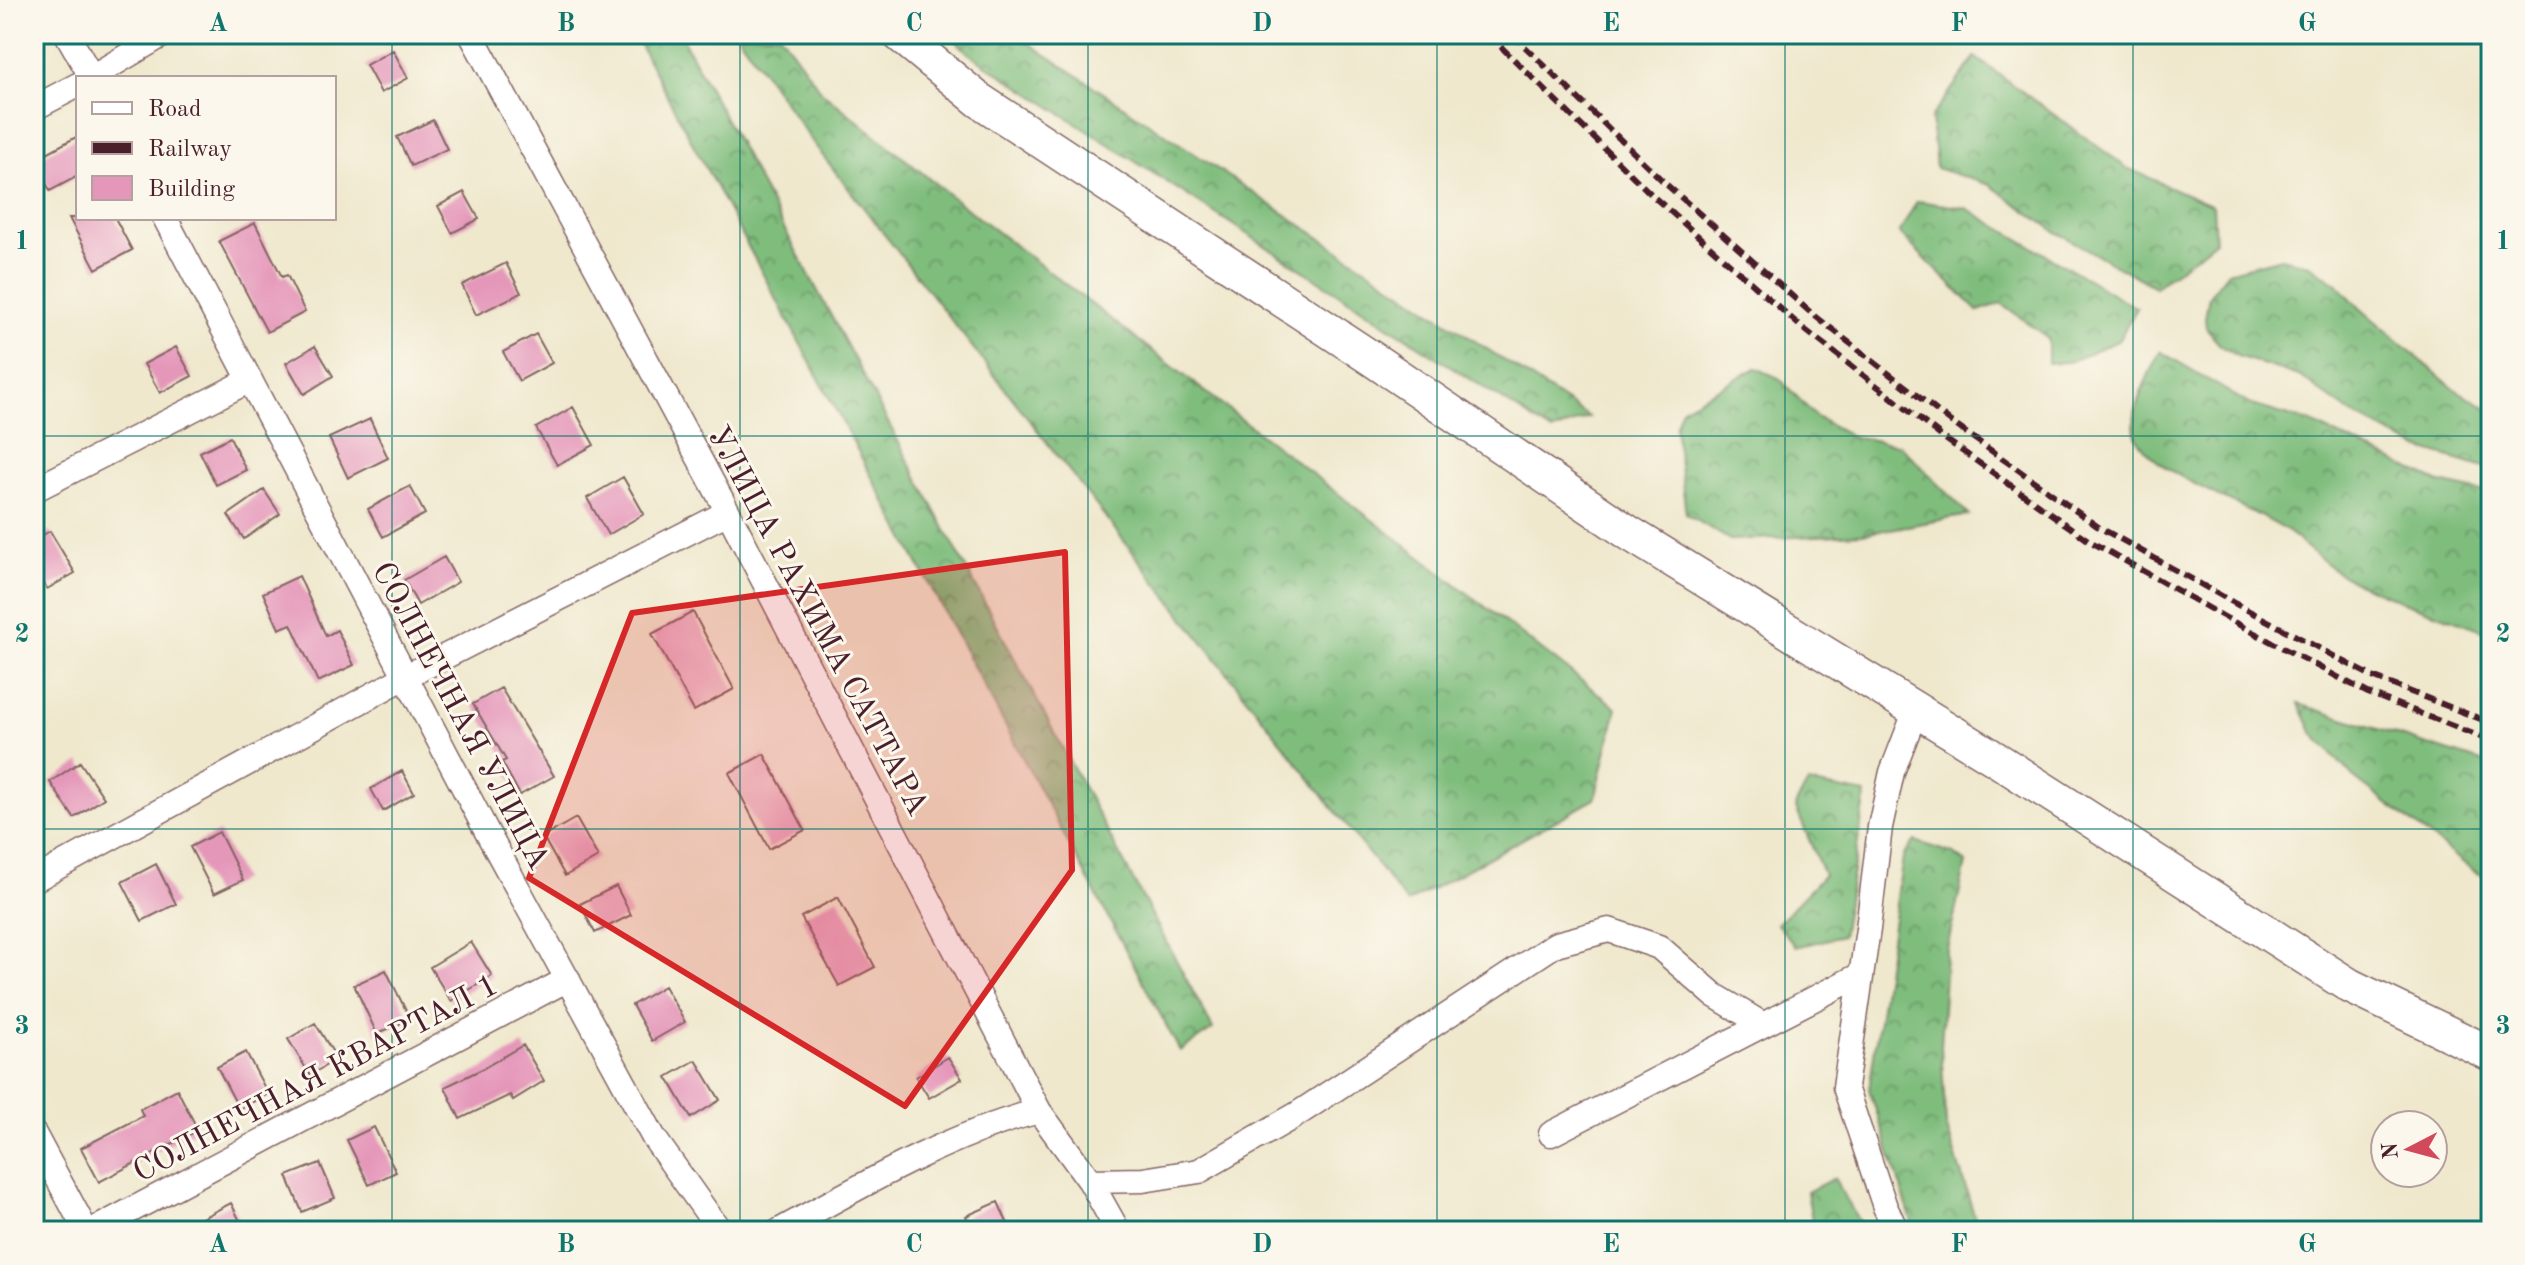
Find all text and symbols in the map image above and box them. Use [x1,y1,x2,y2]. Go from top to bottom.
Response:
text: A [208,11,228,37]
text: B [557,11,575,37]
text: C [905,11,923,37]
text: D [1252,11,1272,37]
text: E [1602,11,1620,37]
text: F [1950,11,1968,37]
text: G [2298,11,2316,37]
legend [76,76,336,220]
text: Road [148,98,201,122]
text: Railway [148,138,232,162]
text: Building [148,178,235,202]
text: 1 [14,229,30,255]
text: 1 [2495,229,2511,255]
street label: УЛИЦА РАХИМА САТТАРА [700,421,933,821]
street label: СОЛНЕЧНАЯ УЛИЦА [365,558,554,875]
text: 2 [14,622,30,648]
text: 2 [2495,622,2511,648]
street label: СОЛНЕЧНАЯ КВАРТАЛ 1 [129,970,504,1190]
text: 3 [14,1014,30,1040]
text: 3 [2495,1014,2511,1040]
north arrow [2369,1109,2449,1189]
text: N [2379,1141,2403,1160]
text: A [208,1232,228,1258]
text: B [557,1232,575,1258]
text: C [905,1232,923,1258]
text: D [1252,1232,1272,1258]
text: E [1602,1232,1620,1258]
text: F [1950,1232,1968,1258]
text: G [2298,1232,2316,1258]

